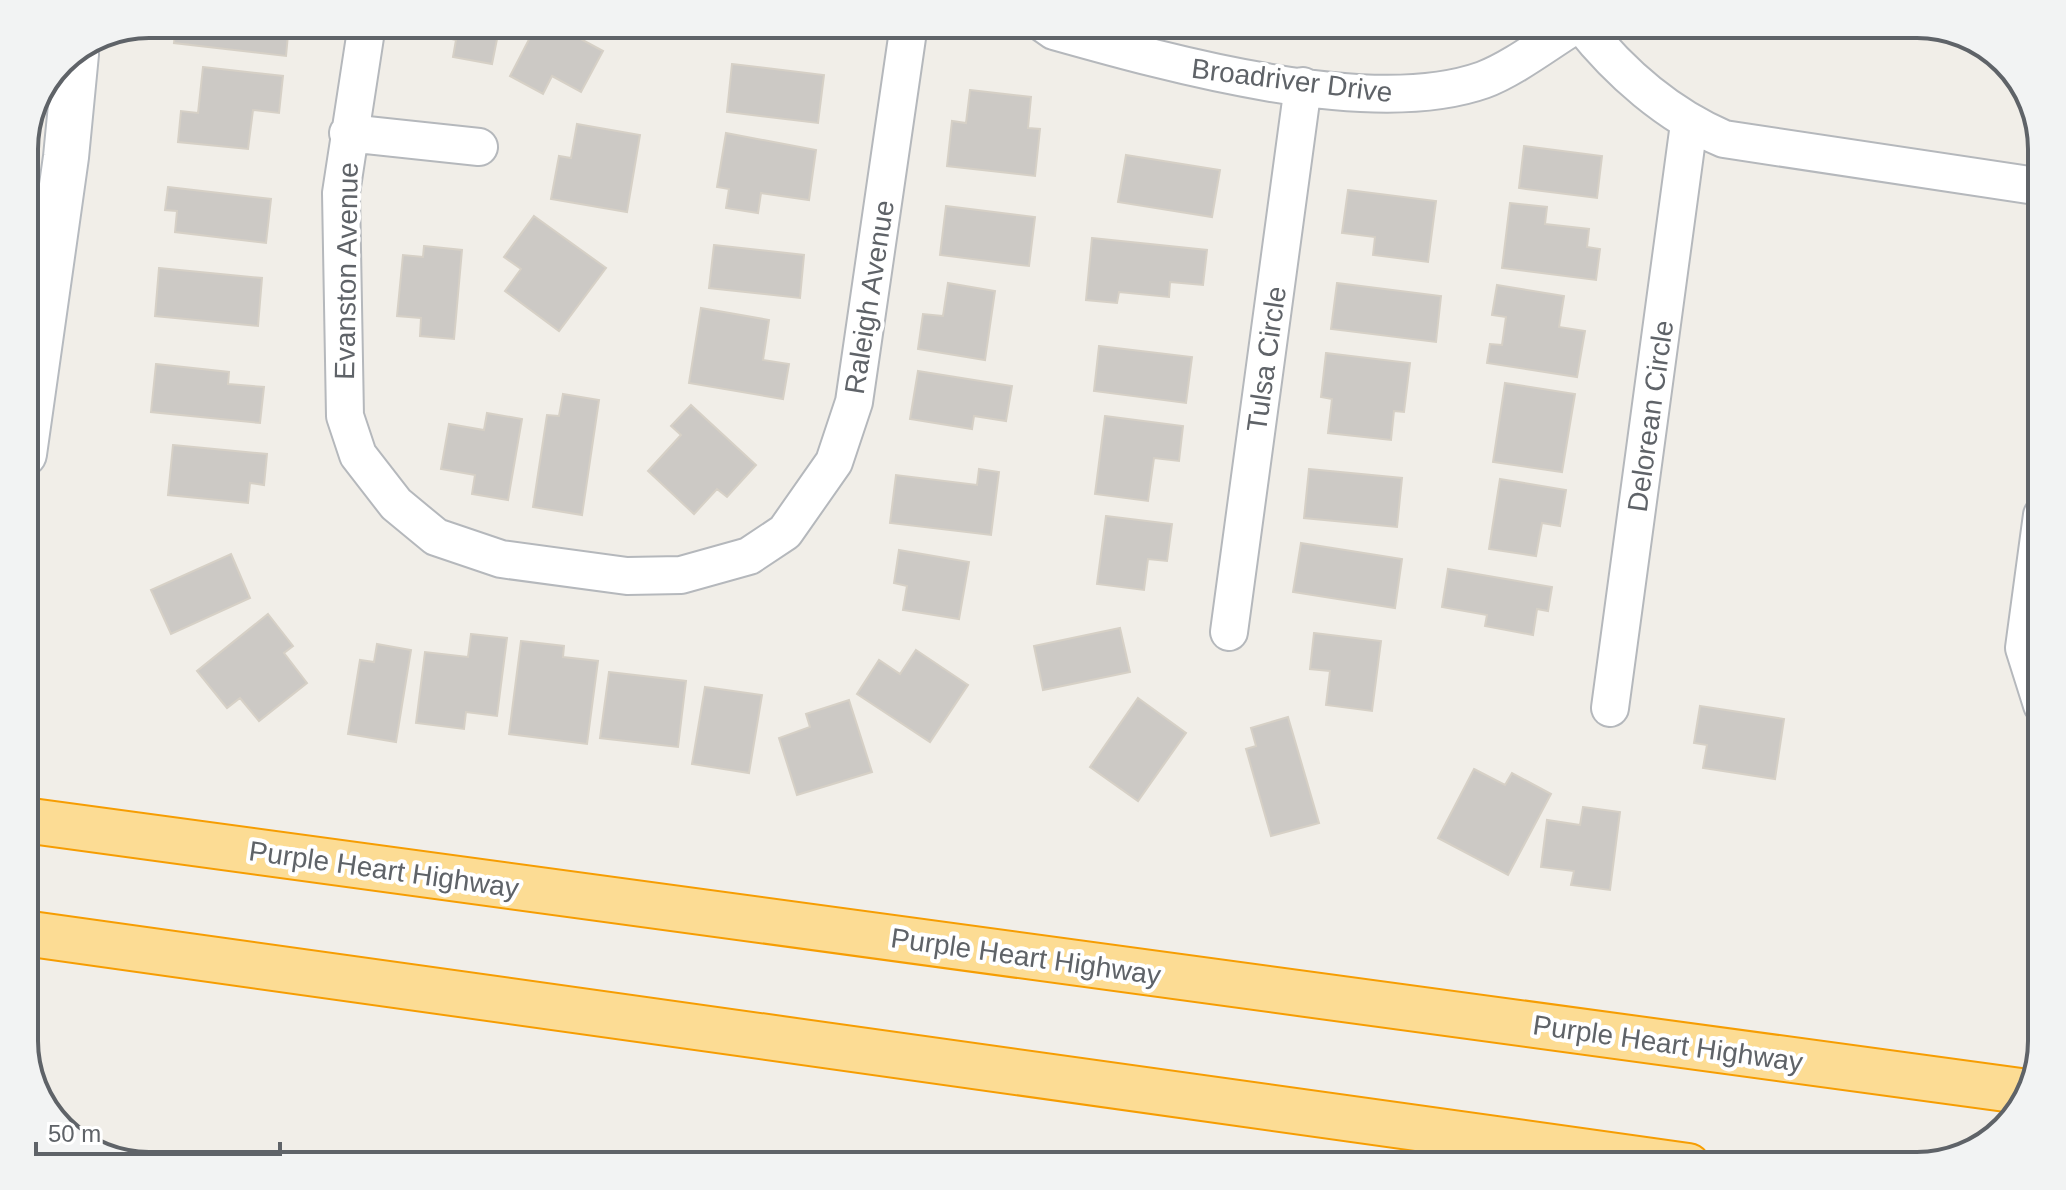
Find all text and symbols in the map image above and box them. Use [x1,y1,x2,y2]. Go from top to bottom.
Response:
street label: Broadriver Drive [1190,53,1394,108]
street label: Evanston Avenue [329,162,364,380]
street label: Raleigh Avenue [839,198,900,396]
street label: Tulsa Circle [1241,284,1292,434]
street label: Delorean Circle [1622,318,1679,514]
street label: Purple Heart Highway [247,835,521,904]
street label: Purple Heart Highway [889,922,1163,991]
street label: Purple Heart Highway [1531,1009,1805,1078]
scale bar [36,1106,280,1156]
text: 50 m [48,1120,101,1147]

